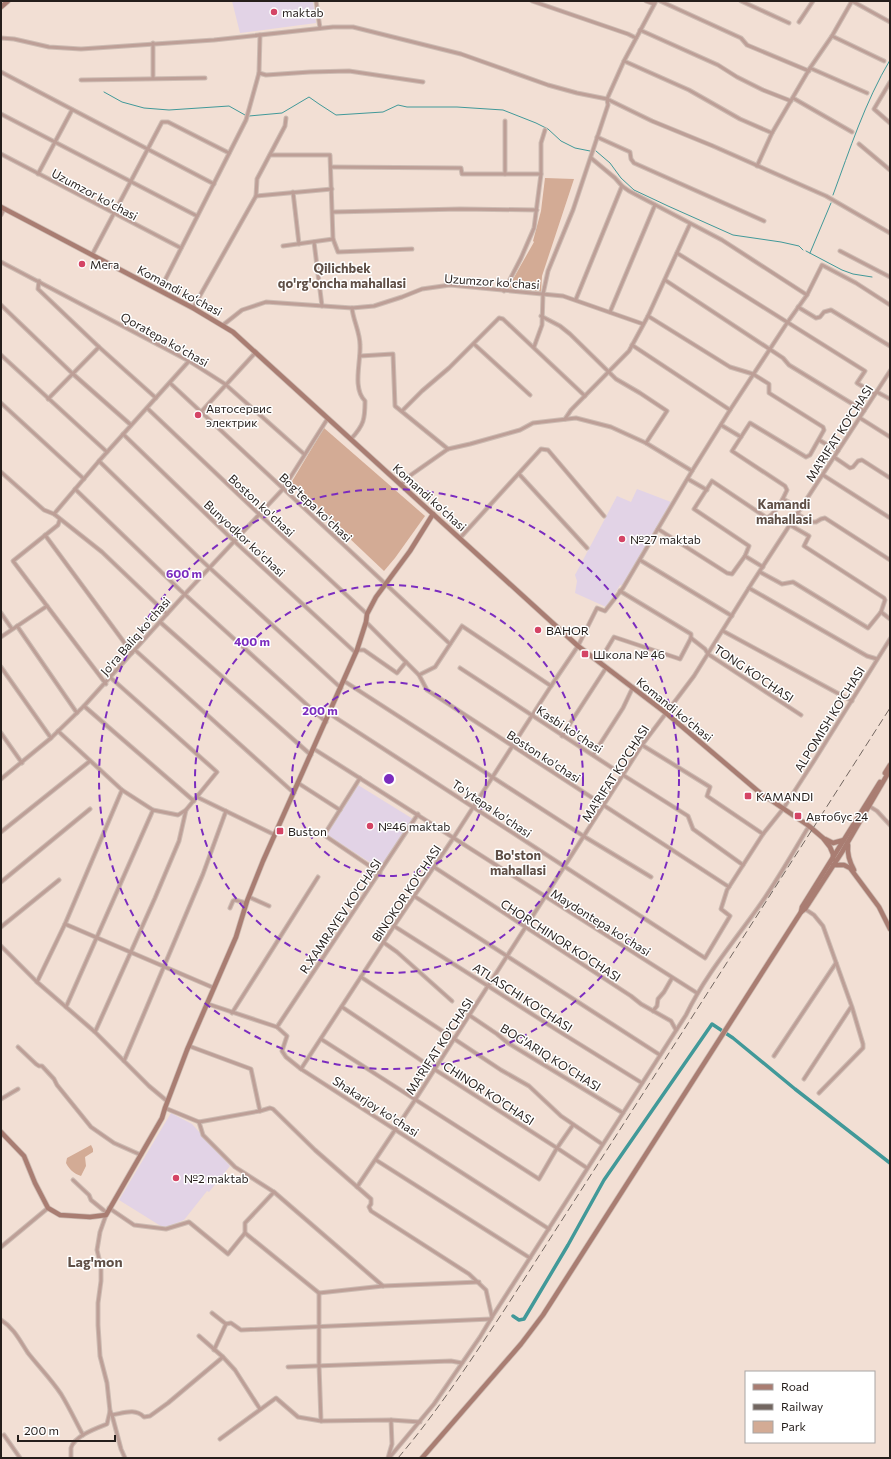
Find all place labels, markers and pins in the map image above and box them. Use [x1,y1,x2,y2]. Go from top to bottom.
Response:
place label: maktab [282,5,324,19]
marker: maktab [269,7,279,17]
place label: Мега [90,257,119,271]
marker: Мега [77,259,87,269]
place label: Автосервис электрик [206,401,272,429]
marker: Автосервис электрик [193,410,203,420]
place label: №27 maktab [630,532,701,546]
marker: №27 maktab [617,534,627,544]
place label: BAHOR [546,623,589,637]
marker: BAHOR [533,625,543,635]
place label: Школа № 46 [593,647,665,661]
marker: Школа № 46 [580,649,590,659]
centre of rings [382,772,396,786]
place label: KAMANDI [756,789,813,803]
marker: KAMANDI [743,791,753,801]
place label: Автобус 24 [806,809,868,823]
marker: Автобус 24 [793,811,803,821]
place label: №46 maktab [378,819,450,833]
marker: №46 maktab [365,821,375,831]
place label: Buston [288,824,327,838]
marker: Buston [275,826,285,836]
place label: №2 maktab [184,1171,249,1185]
marker: №2 maktab [171,1173,181,1183]

